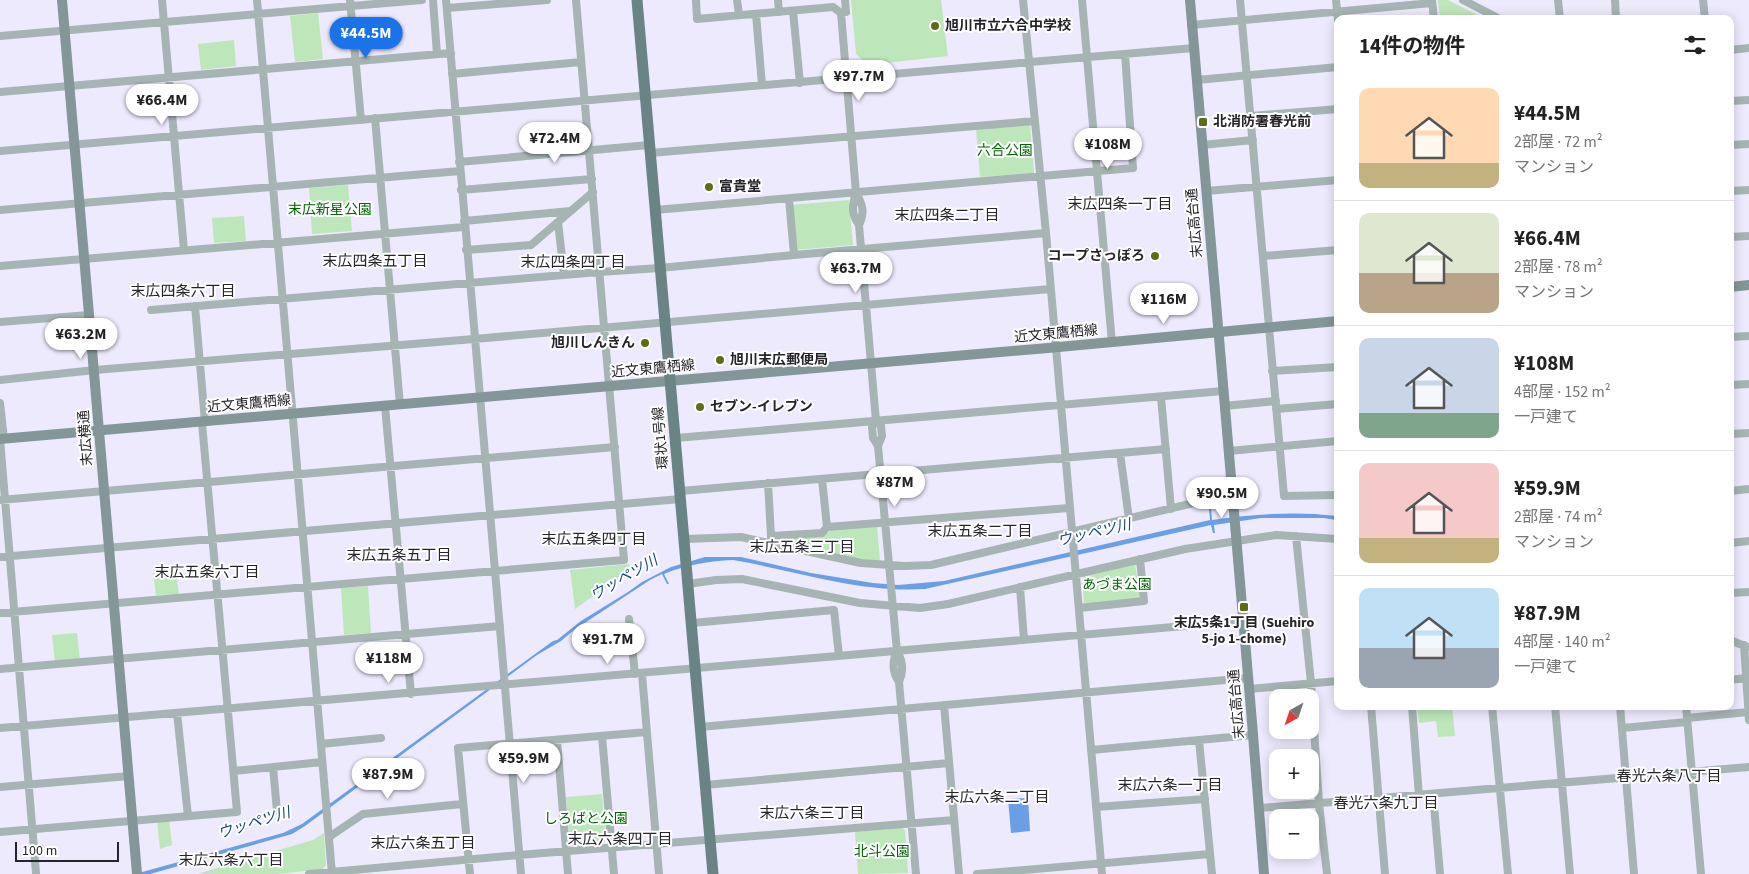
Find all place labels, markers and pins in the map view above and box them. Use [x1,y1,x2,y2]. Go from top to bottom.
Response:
place label: 旭川市立六合中学校 [945,16,1071,36]
pin: ¥44.5M [325,17,407,59]
marker: 旭川市立六合中学校 [929,20,941,32]
pin: ¥97.7M [818,59,900,102]
pin: ¥66.4M [121,84,203,126]
place label: 北消防署春光前 [1213,112,1311,132]
marker: 北消防署春光前 [1197,116,1209,128]
pin: ¥72.4M [514,121,596,164]
pin: ¥108M [1073,128,1143,170]
place label: 富貴堂 [719,177,761,197]
marker: 富貴堂 [703,181,715,193]
place label: コープさっぽろ [1048,246,1145,266]
marker: コープさっぽろ [1149,250,1161,262]
pin: ¥63.7M [815,252,897,294]
pin: ¥116M [1129,282,1199,325]
pin: ¥63.2M [40,318,122,360]
place label: 旭川しんきん [551,333,635,353]
marker: 旭川しんきん [639,337,651,349]
place label: 旭川末広郵便局 [730,350,828,370]
marker: 旭川末広郵便局 [714,354,726,366]
place label: セブン-イレブン [710,397,813,417]
marker: セブン-イレブン [694,401,706,413]
pin: ¥87M [865,466,925,508]
pin: ¥90.5M [1181,476,1263,519]
marker: 末広5条1丁目 (Suehiro 5-jo 1-chome) [1238,601,1250,613]
place label: 末広5条1丁目 (Suehiro 5-jo 1-chome) [1174,613,1314,649]
pin: ¥91.7M [567,622,649,665]
pin: ¥118M [354,642,424,684]
pin: ¥59.9M [483,742,565,784]
pin: ¥87.9M [347,758,429,800]

